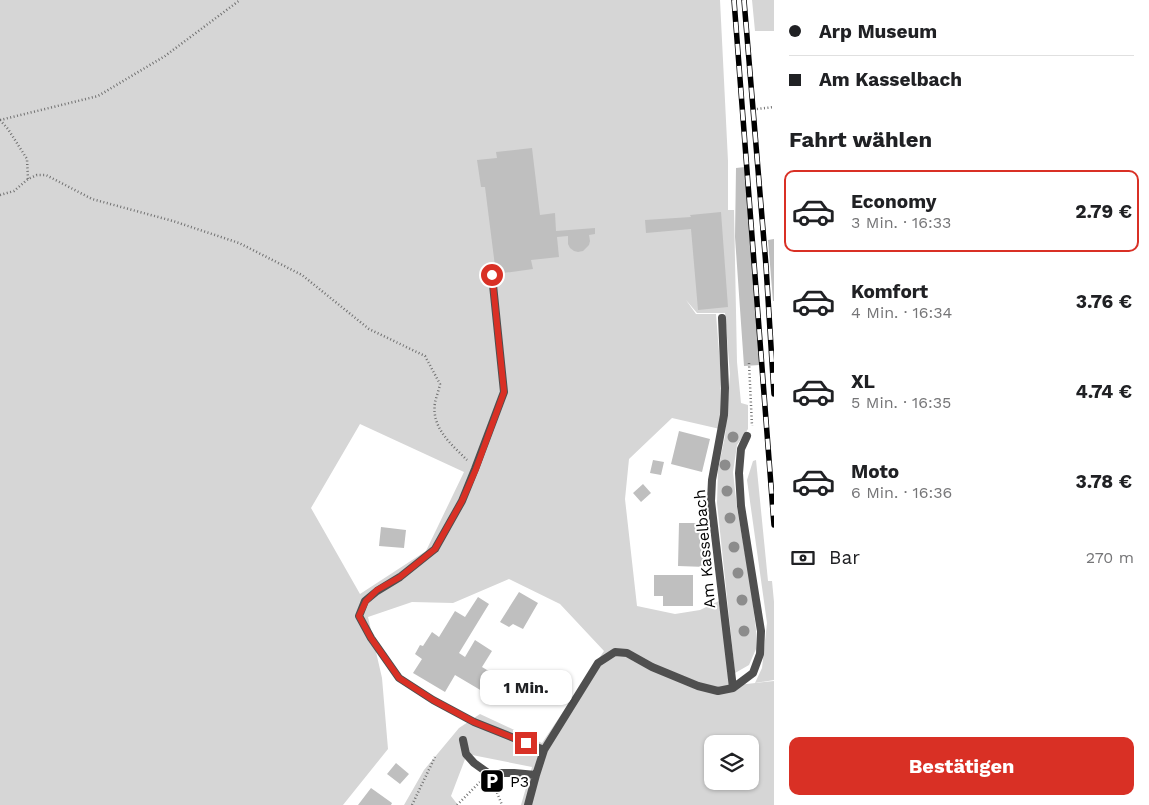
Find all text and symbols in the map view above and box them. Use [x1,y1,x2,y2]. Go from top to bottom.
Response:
text: Arp Museum [819,20,937,43]
text: Am Kasselbach [819,68,962,91]
text: Fahrt wählen [789,127,932,152]
icon: car [791,189,836,234]
text: Economy [851,190,936,213]
text: 2.79 € [1075,200,1132,223]
text: 3 Min. · 16:33 [851,213,951,232]
route start [481,264,503,286]
icon: car [791,279,836,324]
text: Komfort [851,280,928,303]
text: 3.76 € [1076,290,1132,313]
text: 4 Min. · 16:34 [851,303,952,322]
icon: car [791,369,836,414]
text: XL [851,370,875,393]
text: 4.74 € [1075,380,1132,403]
text: 5 Min. · 16:35 [851,393,951,412]
icon: car [791,459,836,504]
text: Moto [851,460,899,483]
text: 3.78 € [1076,470,1132,493]
text: 6 Min. · 16:36 [851,483,952,502]
street label: Am Kasselbach [690,489,719,609]
icon: cash [789,544,817,572]
text: Bar [829,546,860,569]
text: 270 m [1086,548,1134,567]
callout: 1 Min. [480,670,572,706]
text: 1 Min. [503,678,549,697]
route end [515,732,537,754]
map controls [704,735,759,790]
button: layers [704,735,759,790]
button: Bestätigen [789,737,1134,795]
parking icon: P3 [479,768,505,794]
place label: P3 [510,772,529,791]

